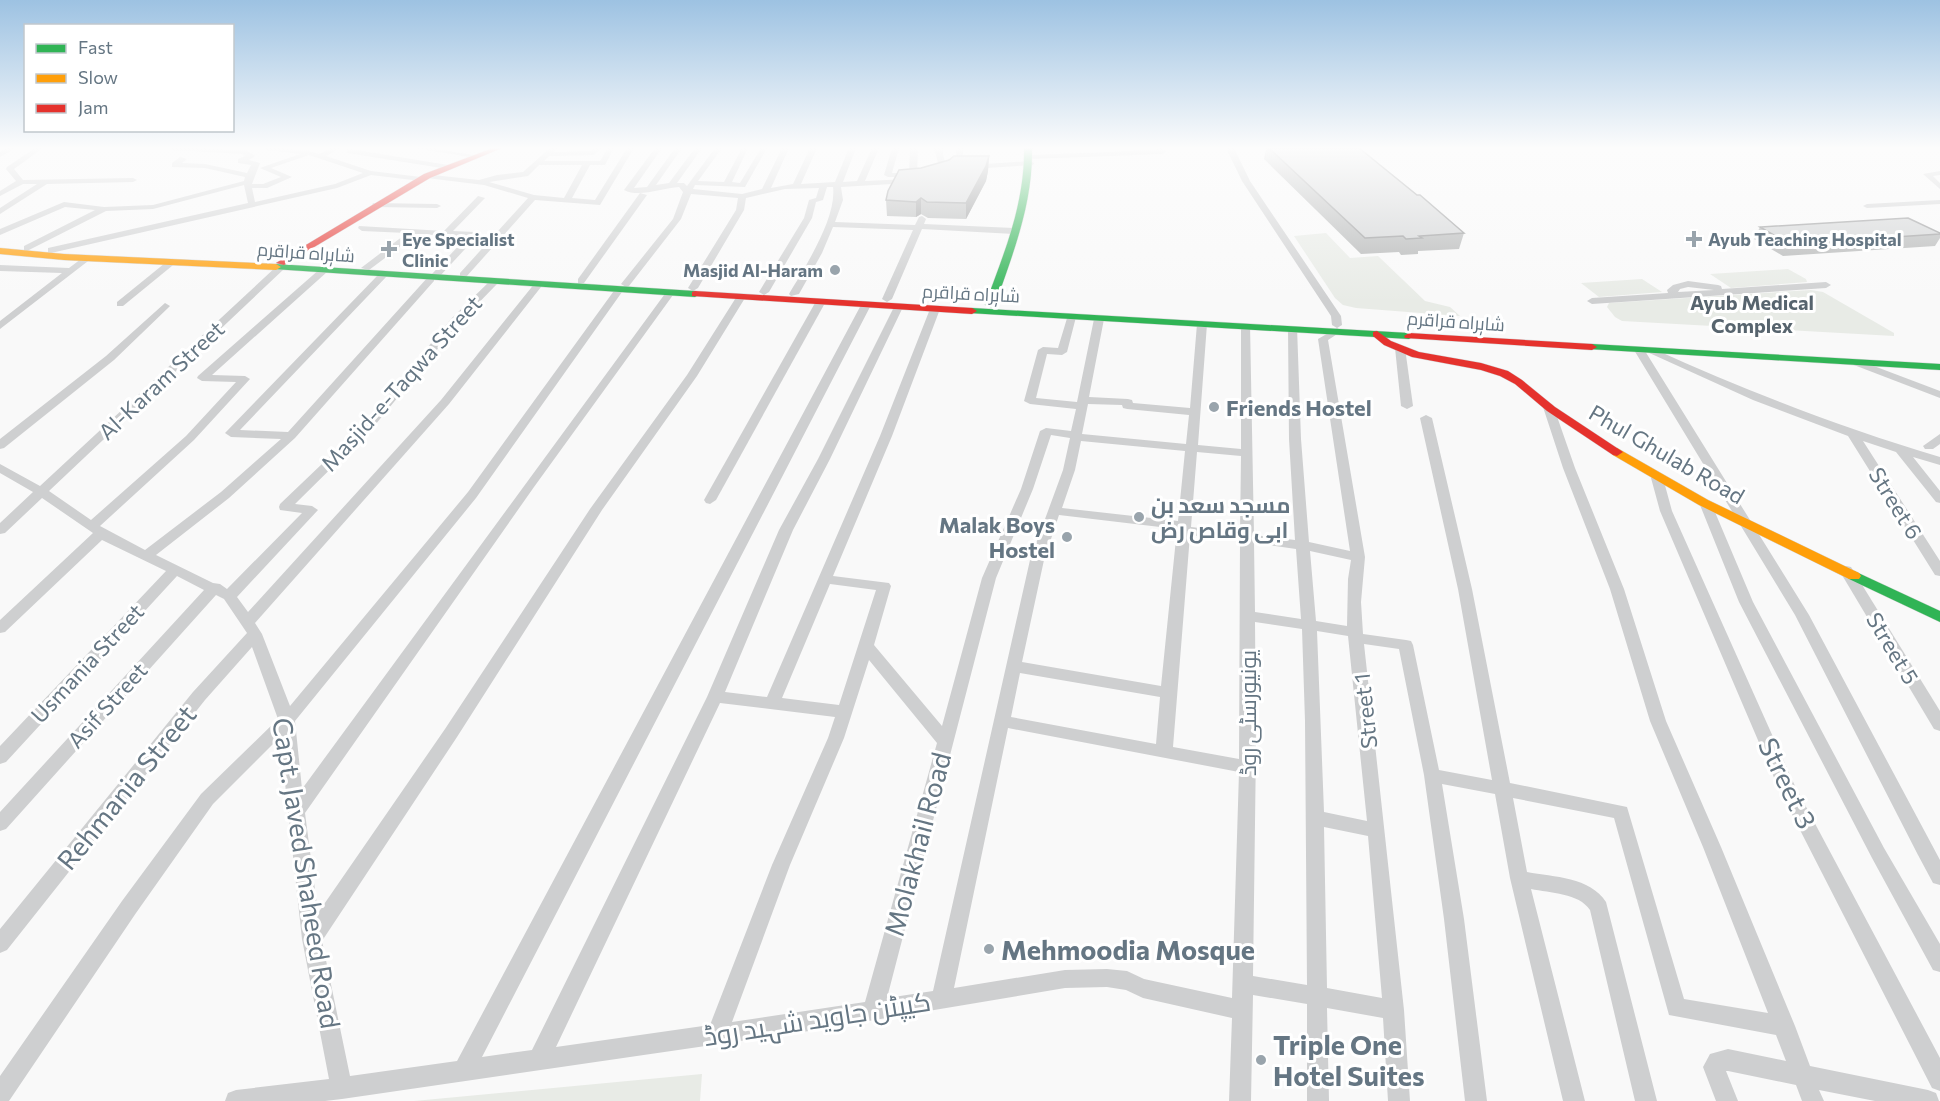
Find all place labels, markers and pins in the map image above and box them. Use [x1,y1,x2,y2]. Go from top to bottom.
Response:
place label: Eye Specialist Clinic [402,228,515,271]
place label: Ayub Teaching Hospital [1708,228,1902,250]
marker: Ayub Teaching Hospital [1685,230,1703,248]
marker: Eye Specialist Clinic [380,240,398,258]
place label: Masjid Al-Haram [683,259,823,281]
marker: Masjid Al-Haram [828,263,842,277]
place label: Friends Hostel [1226,394,1372,421]
marker: Friends Hostel [1207,400,1221,414]
place label: مسجد سعد بن ابی وقاص رض [1151,491,1290,544]
marker: مسجد سعد بن ابی وقاص رض [1132,510,1146,524]
place label: Malak Boys Hostel [939,511,1055,563]
marker: Malak Boys Hostel [1060,530,1074,544]
place label: Mehmoodia Mosque [1001,933,1255,966]
marker: Mehmoodia Mosque [982,942,996,956]
place label: Triple One Hotel Suites [1273,1028,1425,1092]
marker: Triple One Hotel Suites [1254,1053,1268,1067]

